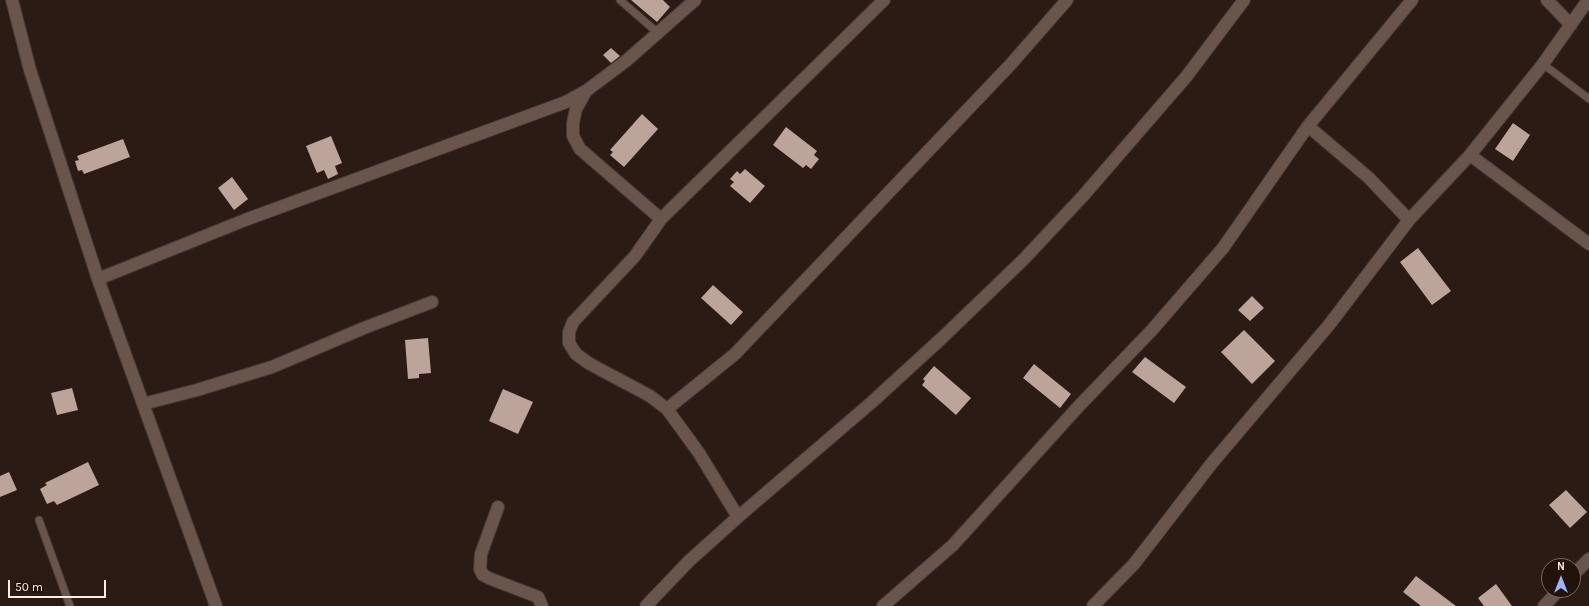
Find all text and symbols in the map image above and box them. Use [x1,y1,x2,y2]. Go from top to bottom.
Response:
north arrow [1541,558,1581,598]
text: N [1557,560,1565,573]
scale bar [10,572,108,598]
text: 50 m [15,580,43,594]

